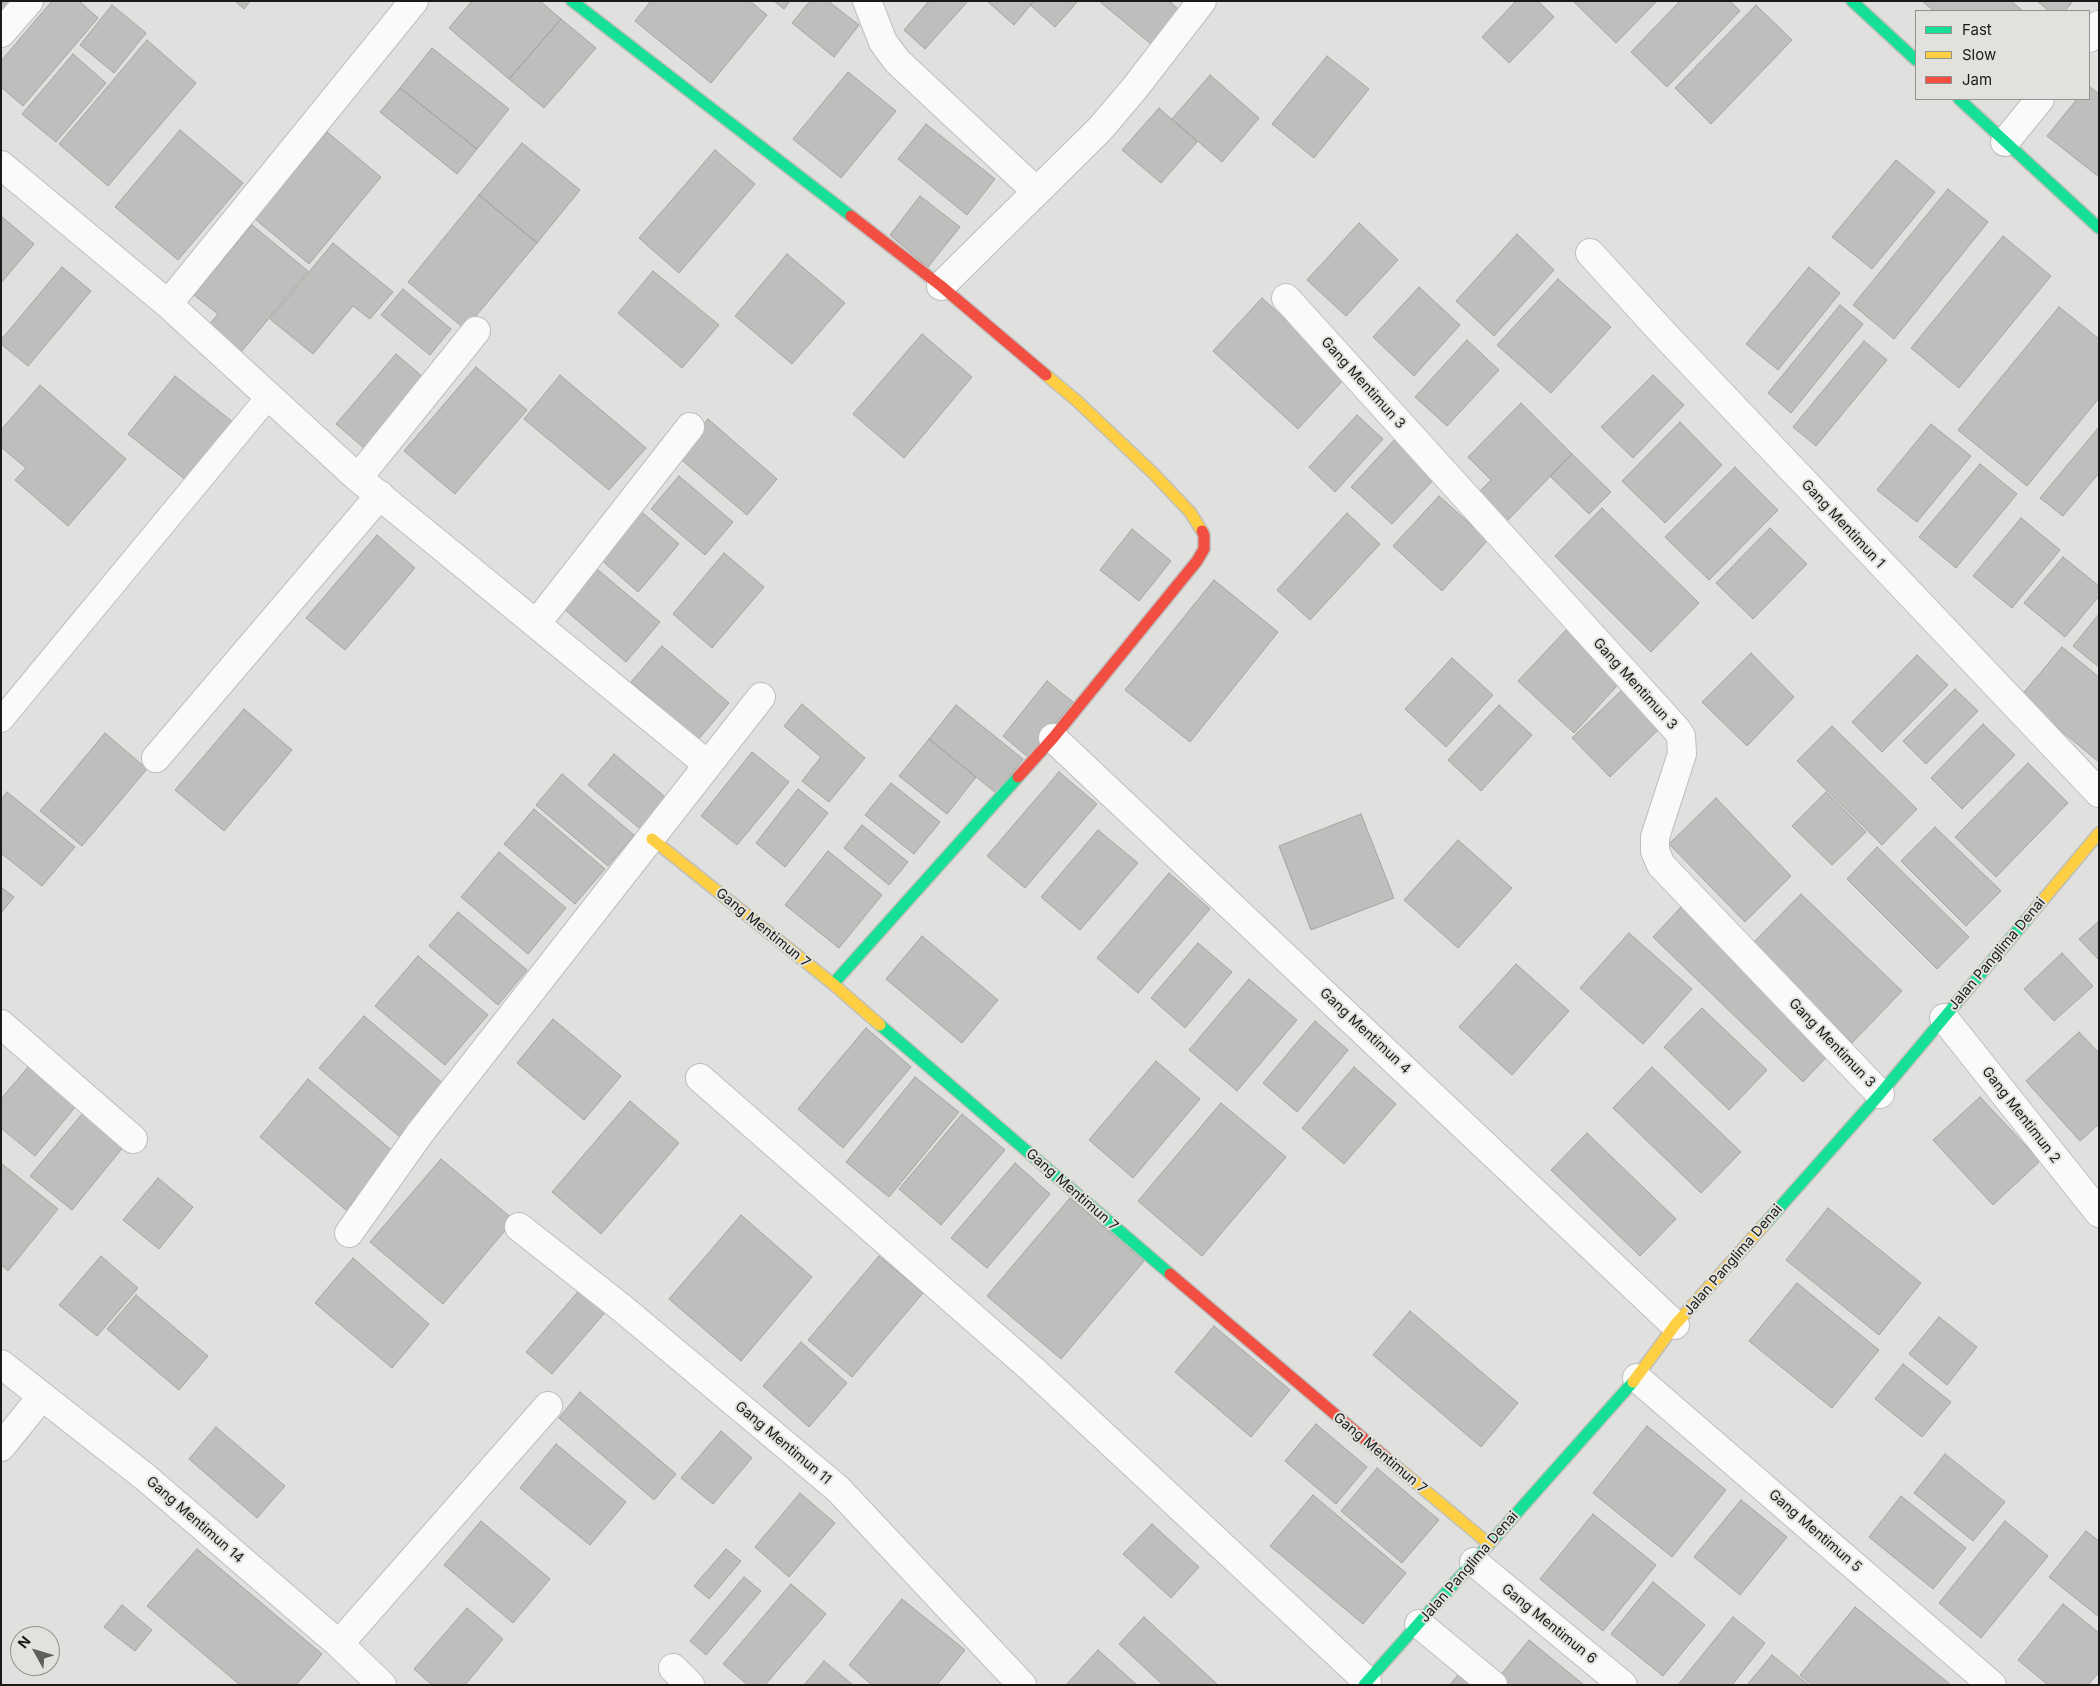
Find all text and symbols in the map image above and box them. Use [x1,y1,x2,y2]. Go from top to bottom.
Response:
legend [1915,10,2090,100]
text: Fast [1962,20,1992,39]
text: Slow [1962,45,1996,64]
text: Jam [1962,70,1992,89]
street label: Gang Mentimun 3 [1317,334,1409,432]
street label: Gang Mentimun 1 [1798,476,1888,572]
street label: Gang Mentimun 3 [1589,635,1681,733]
street label: Gang Mentimun 7 [712,885,814,971]
street label: Jalan Panglima Denai [1945,894,2049,1014]
street label: Gang Mentimun 4 [1316,985,1414,1077]
street label: Gang Mentimun 3 [1785,995,1879,1091]
street label: Gang Mentimun 2 [1978,1064,2064,1166]
street label: Gang Mentimun 7 [1022,1145,1122,1235]
street label: Jalan Panglima Denai [1680,1201,1786,1319]
street label: Gang Mentimun 11 [732,1398,834,1488]
street label: Gang Mentimun 7 [1330,1409,1430,1497]
street label: Gang Mentimun 14 [143,1473,247,1567]
street label: Gang Mentimun 5 [1765,1486,1865,1576]
street label: Jalan Panglima Denai [1416,1508,1522,1626]
street label: Gang Mentimun 6 [1498,1580,1600,1668]
north arrow [10,1626,60,1676]
text: N [14,1632,34,1651]

